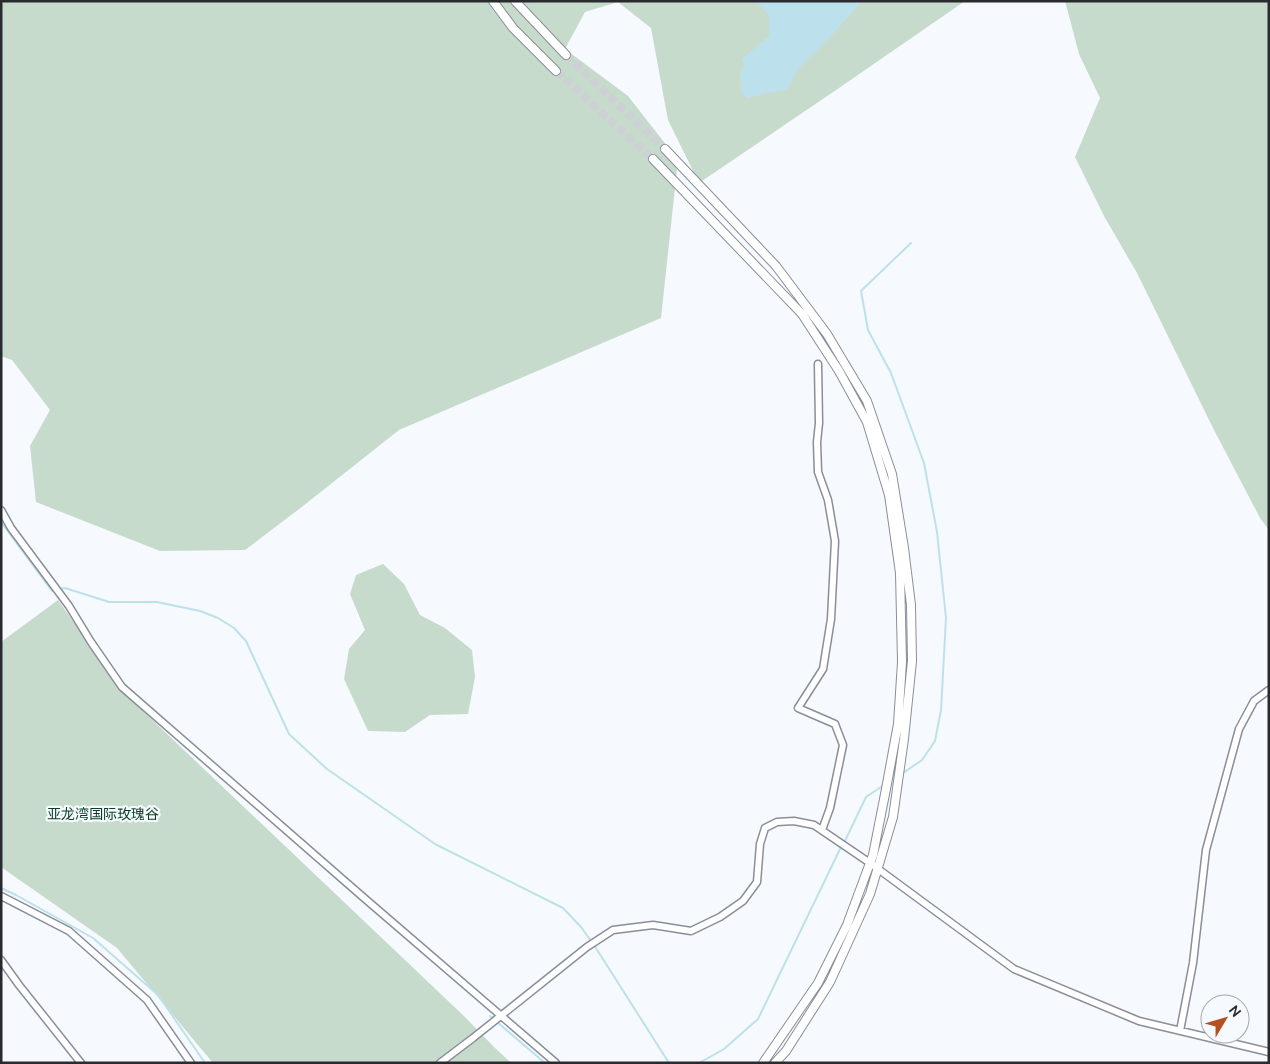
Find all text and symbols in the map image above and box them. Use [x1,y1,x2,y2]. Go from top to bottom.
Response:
park label: 亚龙湾国际玫瑰谷 [47,806,159,822]
north arrow [1200,994,1250,1044]
text: N [1226,1002,1245,1020]

